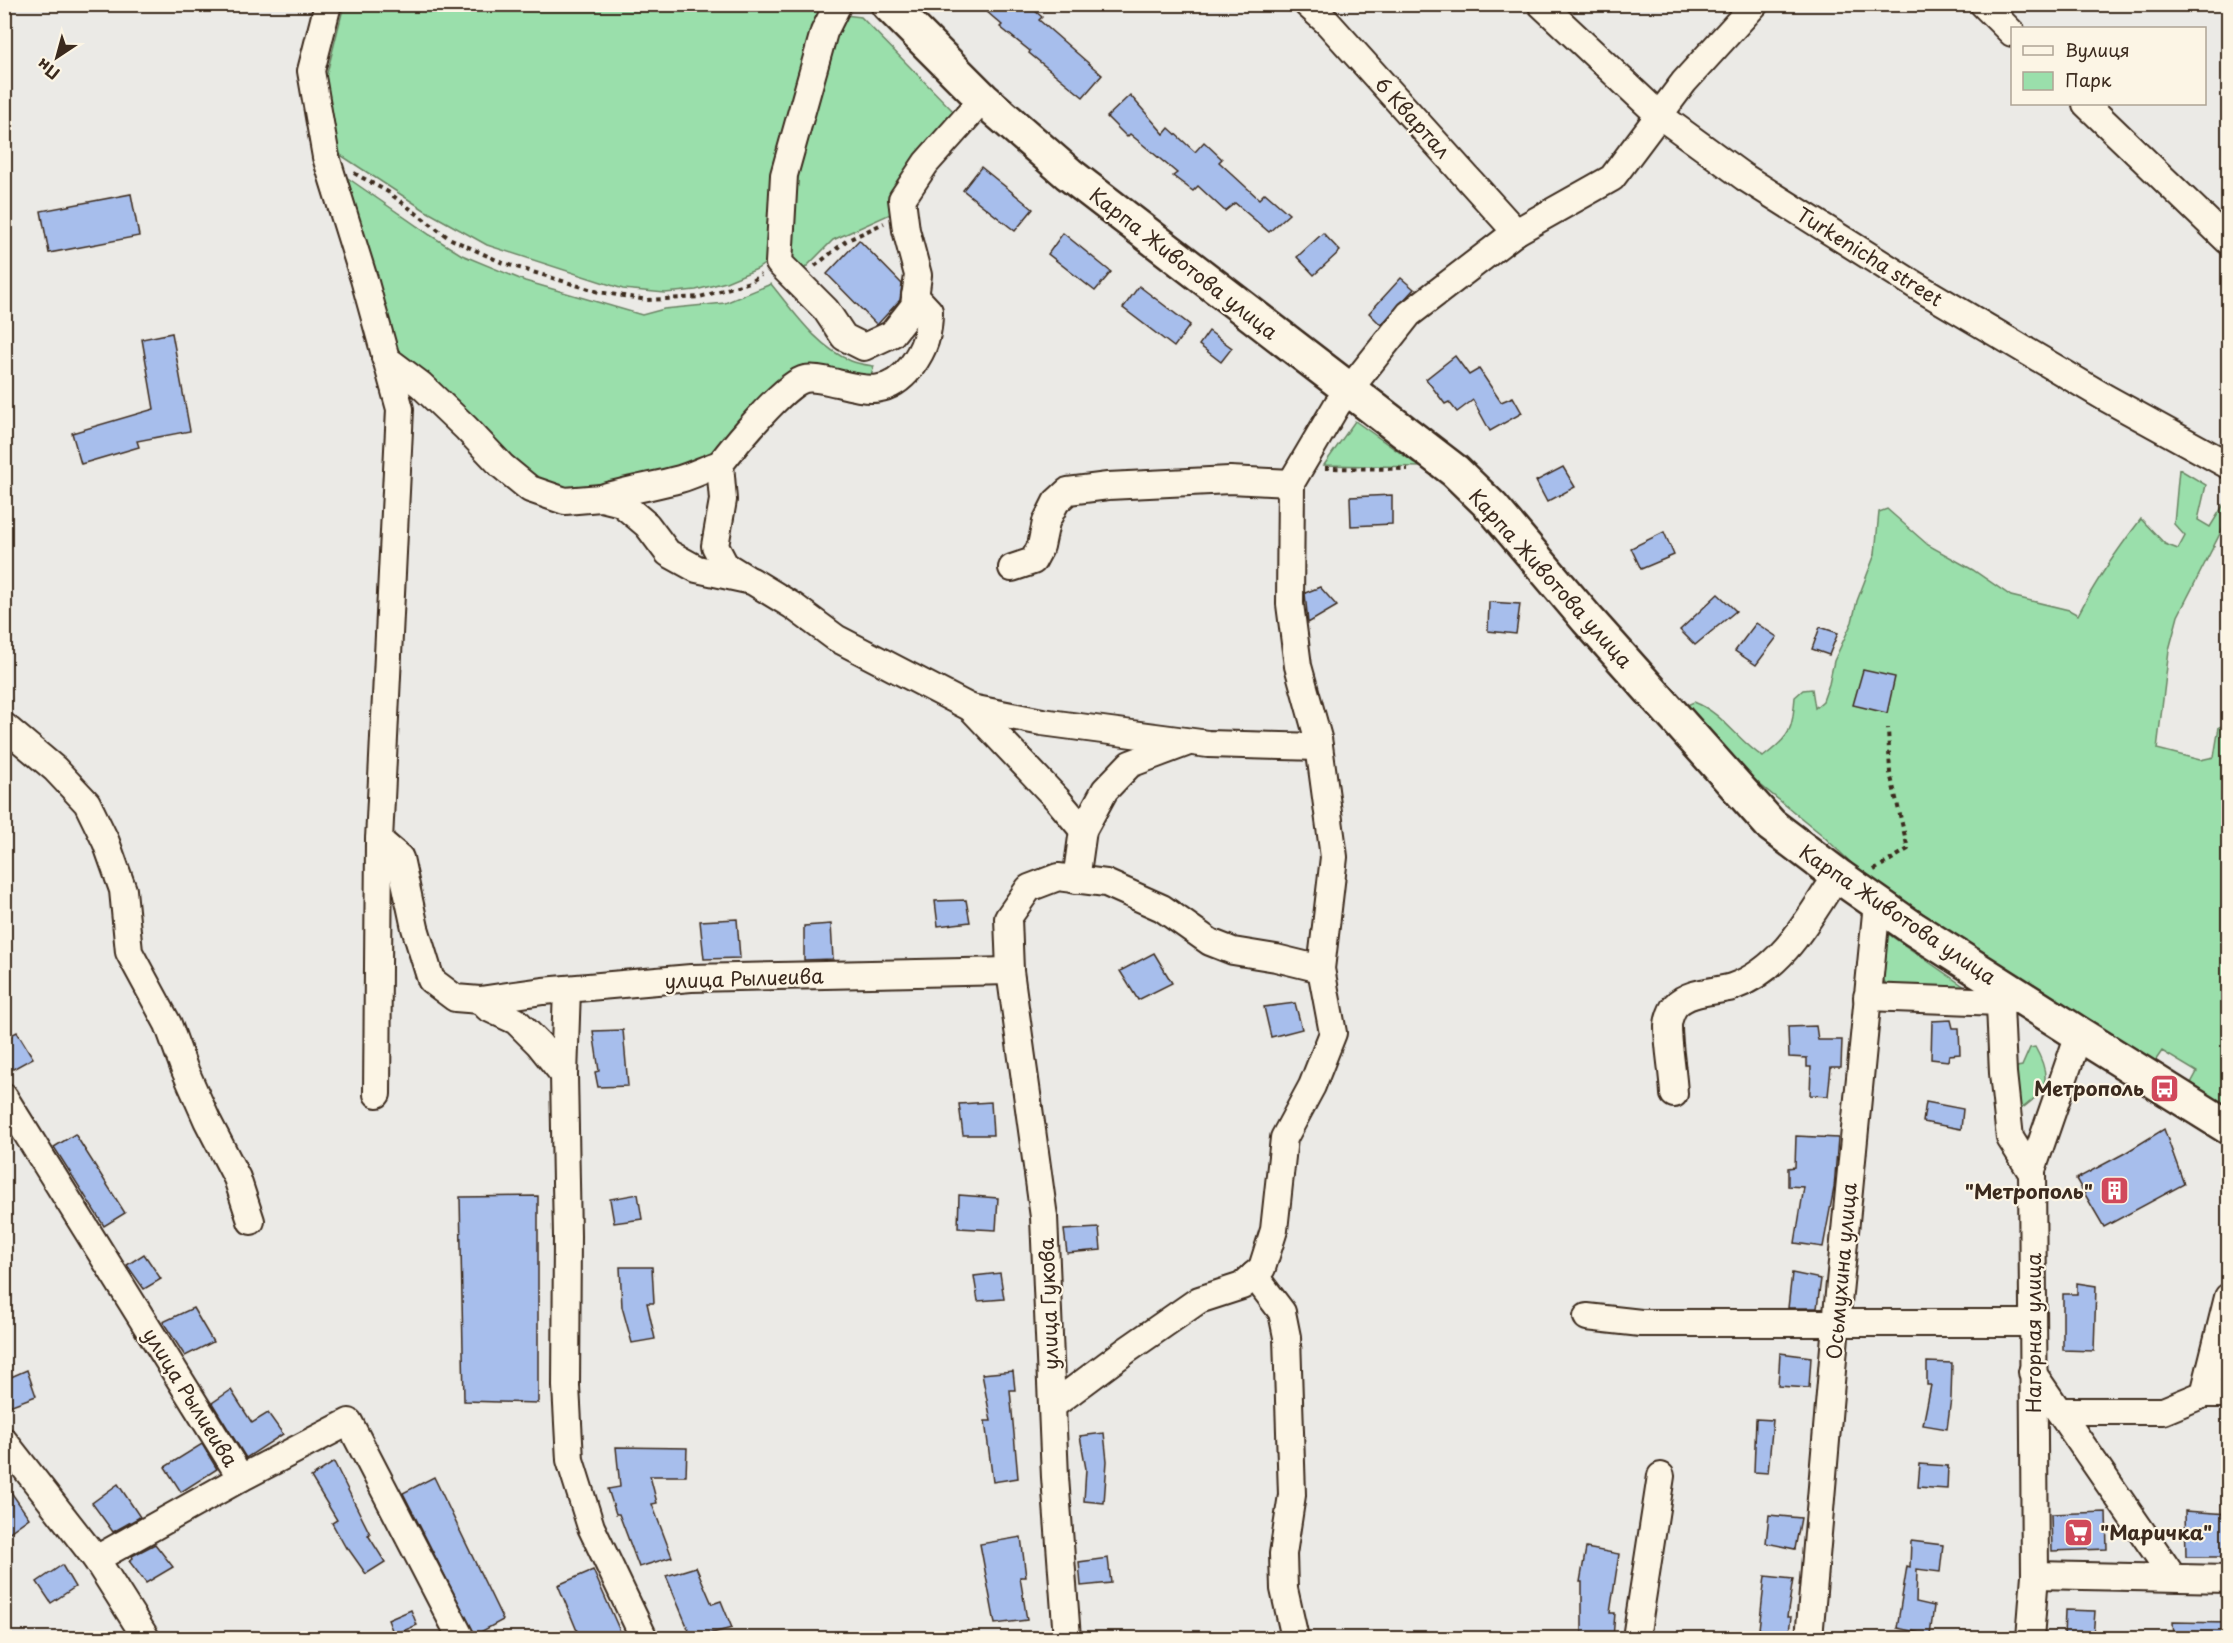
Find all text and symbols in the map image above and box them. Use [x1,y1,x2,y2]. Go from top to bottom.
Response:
north arrow [27,27,87,87]
legend [2011,27,2206,105]
text: Вулиця [2065,36,2130,63]
text: Пн [31,53,64,86]
text: Парк [2065,66,2112,93]
street label: 6 Квартал [1368,69,1458,165]
street label: Карпа Животова улица [1083,180,1285,346]
street label: Turkenicha street [1791,199,1949,313]
street label: Карпа Животова улица [1462,482,1640,674]
street label: Карпа Животова улица [1794,837,2003,991]
street label: улица Рылиеива [664,960,824,996]
bus stop icon: Метрополь [2149,1072,2181,1104]
place label: Метрополь [2034,1073,2144,1103]
building icon: "Метрополь" [2098,1175,2130,1207]
place label: "Метрополь" [1965,1176,2093,1206]
street label: Осьмухина улица [1818,1181,1864,1361]
street label: улица Гукова [1031,1237,1065,1371]
street label: Нагорная улица [2018,1253,2048,1413]
street label: улица Рылиеива [136,1322,246,1473]
supermarket icon: "Маричка" [2063,1516,2095,1548]
place label: "Маричка" [2100,1517,2212,1547]

